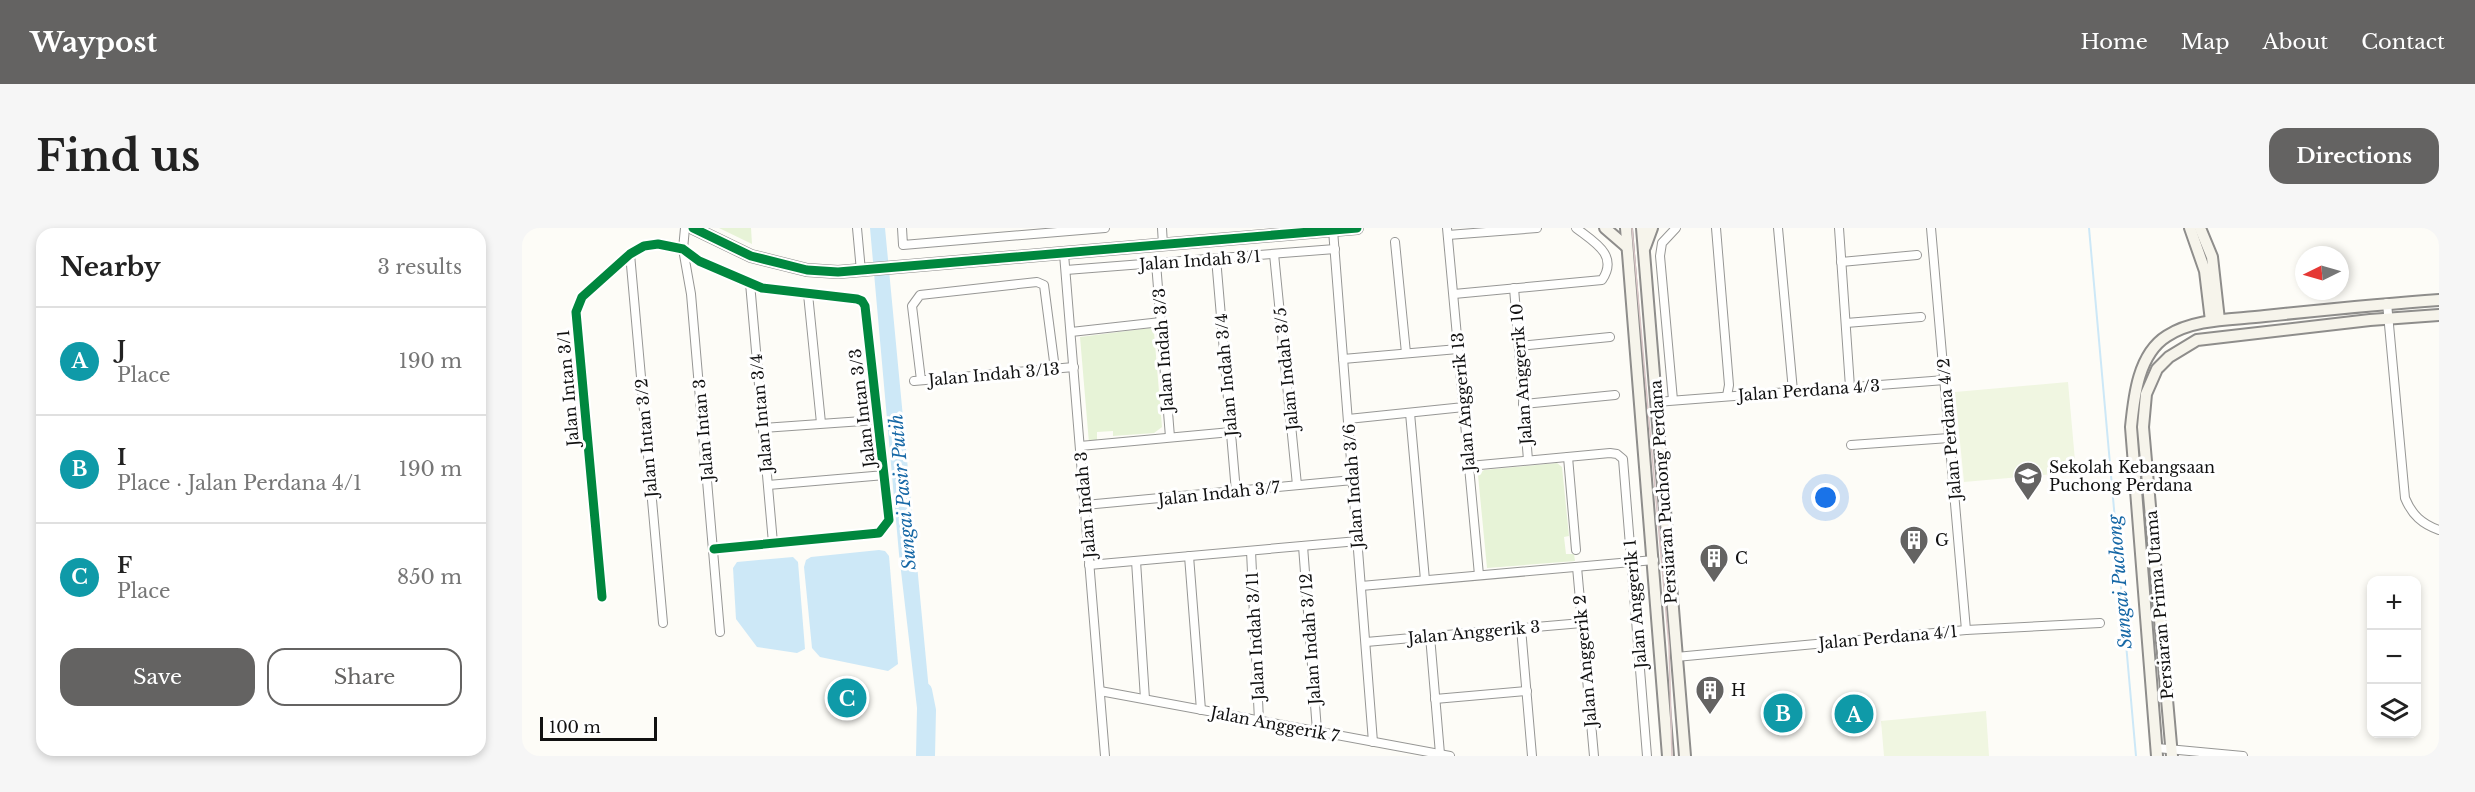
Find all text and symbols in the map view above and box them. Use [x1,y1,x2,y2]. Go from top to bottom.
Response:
text: Waypost [30,25,157,60]
text: Home [2081,29,2148,55]
text: Map [2181,29,2229,55]
text: About [2262,29,2328,55]
text: Contact [2361,29,2445,55]
button: Directions [2269,128,2439,184]
text: Find us [36,130,200,182]
street label: Jalan Indah 3/1 [1137,246,1261,274]
north arrow [2295,246,2349,300]
text: Nearby [60,251,161,283]
text: 3 results [378,255,462,279]
street label: Jalan Indah 3/3 [1149,287,1177,415]
street label: Jalan Anggerik 10 [1506,303,1536,447]
street label: Jalan Indah 3/5 [1270,307,1303,433]
street label: Jalan Indah 3/4 [1211,313,1242,439]
street label: Jalan Intan 3/1 [553,329,583,449]
street label: Jalan Anggerik 13 [1447,332,1479,474]
text: J [117,336,126,363]
street label: Jalan Intan 3/3 [845,347,879,471]
text: A [71,349,88,373]
text: 190 m [399,349,462,373]
street label: Jalan Intan 3/4 [746,353,776,475]
street label: Jalan Perdana 4/2 [1933,357,1965,503]
street label: Jalan Indah 3/13 [926,358,1060,390]
text: Place [117,363,171,387]
street label: Jalan Perdana 4/3 [1735,375,1881,405]
street label: Jalan Intan 3/2 [631,378,661,500]
street label: Jalan Intan 3 [689,378,718,484]
street label: Persiaran Puchong Perdana [1645,379,1681,605]
water label: Sungai Pasir Putih [885,413,921,571]
street label: Jalan Indah 3/6 [1339,423,1367,551]
text: I [117,444,126,471]
street label: Jalan Indah 3 [1070,451,1100,561]
text: B [72,457,87,481]
text: 190 m [399,457,462,481]
place label: Sekolah Kebangsaan Puchong Perdana [2049,457,2215,495]
school or university icon: Sekolah Kebangsaan Puchong Perdana [2012,460,2044,502]
text: Place · Jalan Perdana 4/1 [117,471,362,495]
street label: Jalan Indah 3/7 [1155,477,1282,510]
your location [1811,483,1840,512]
street label: Persiaran Prima Utama [2141,509,2177,700]
water label: Sungai Puchong [2103,513,2137,650]
building icon: G [1898,524,1930,566]
place label: G [1935,530,1949,550]
street label: Jalan Anggerik 1 [1619,538,1651,671]
building icon: C [1698,542,1730,584]
place label: C [1735,548,1748,568]
text: F [117,552,132,579]
text: C [71,565,88,589]
text: 850 m [397,565,462,589]
street label: Jalan Indah 3/11 [1242,571,1268,703]
street label: Jalan Indah 3/12 [1295,573,1325,707]
map controls [2367,576,2421,738]
button: + [2367,576,2421,630]
text: Place [117,579,171,603]
street label: Jalan Anggerik 2 [1569,594,1601,730]
street label: Jalan Anggerik 3 [1405,616,1541,648]
street label: Jalan Perdana 4/1 [1816,621,1958,653]
button: − [2367,630,2421,684]
button: Save [60,648,255,706]
button: Share [267,648,462,706]
building icon: H [1694,674,1726,716]
pin: C [828,676,866,720]
place label: H [1731,680,1746,700]
button: layers [2367,684,2421,738]
pin: B [1764,690,1802,736]
pin: A [1834,692,1874,736]
street label: Jalan Anggerik 7 [1207,701,1342,746]
scale bar [540,714,657,742]
text: 100 m [549,717,601,737]

